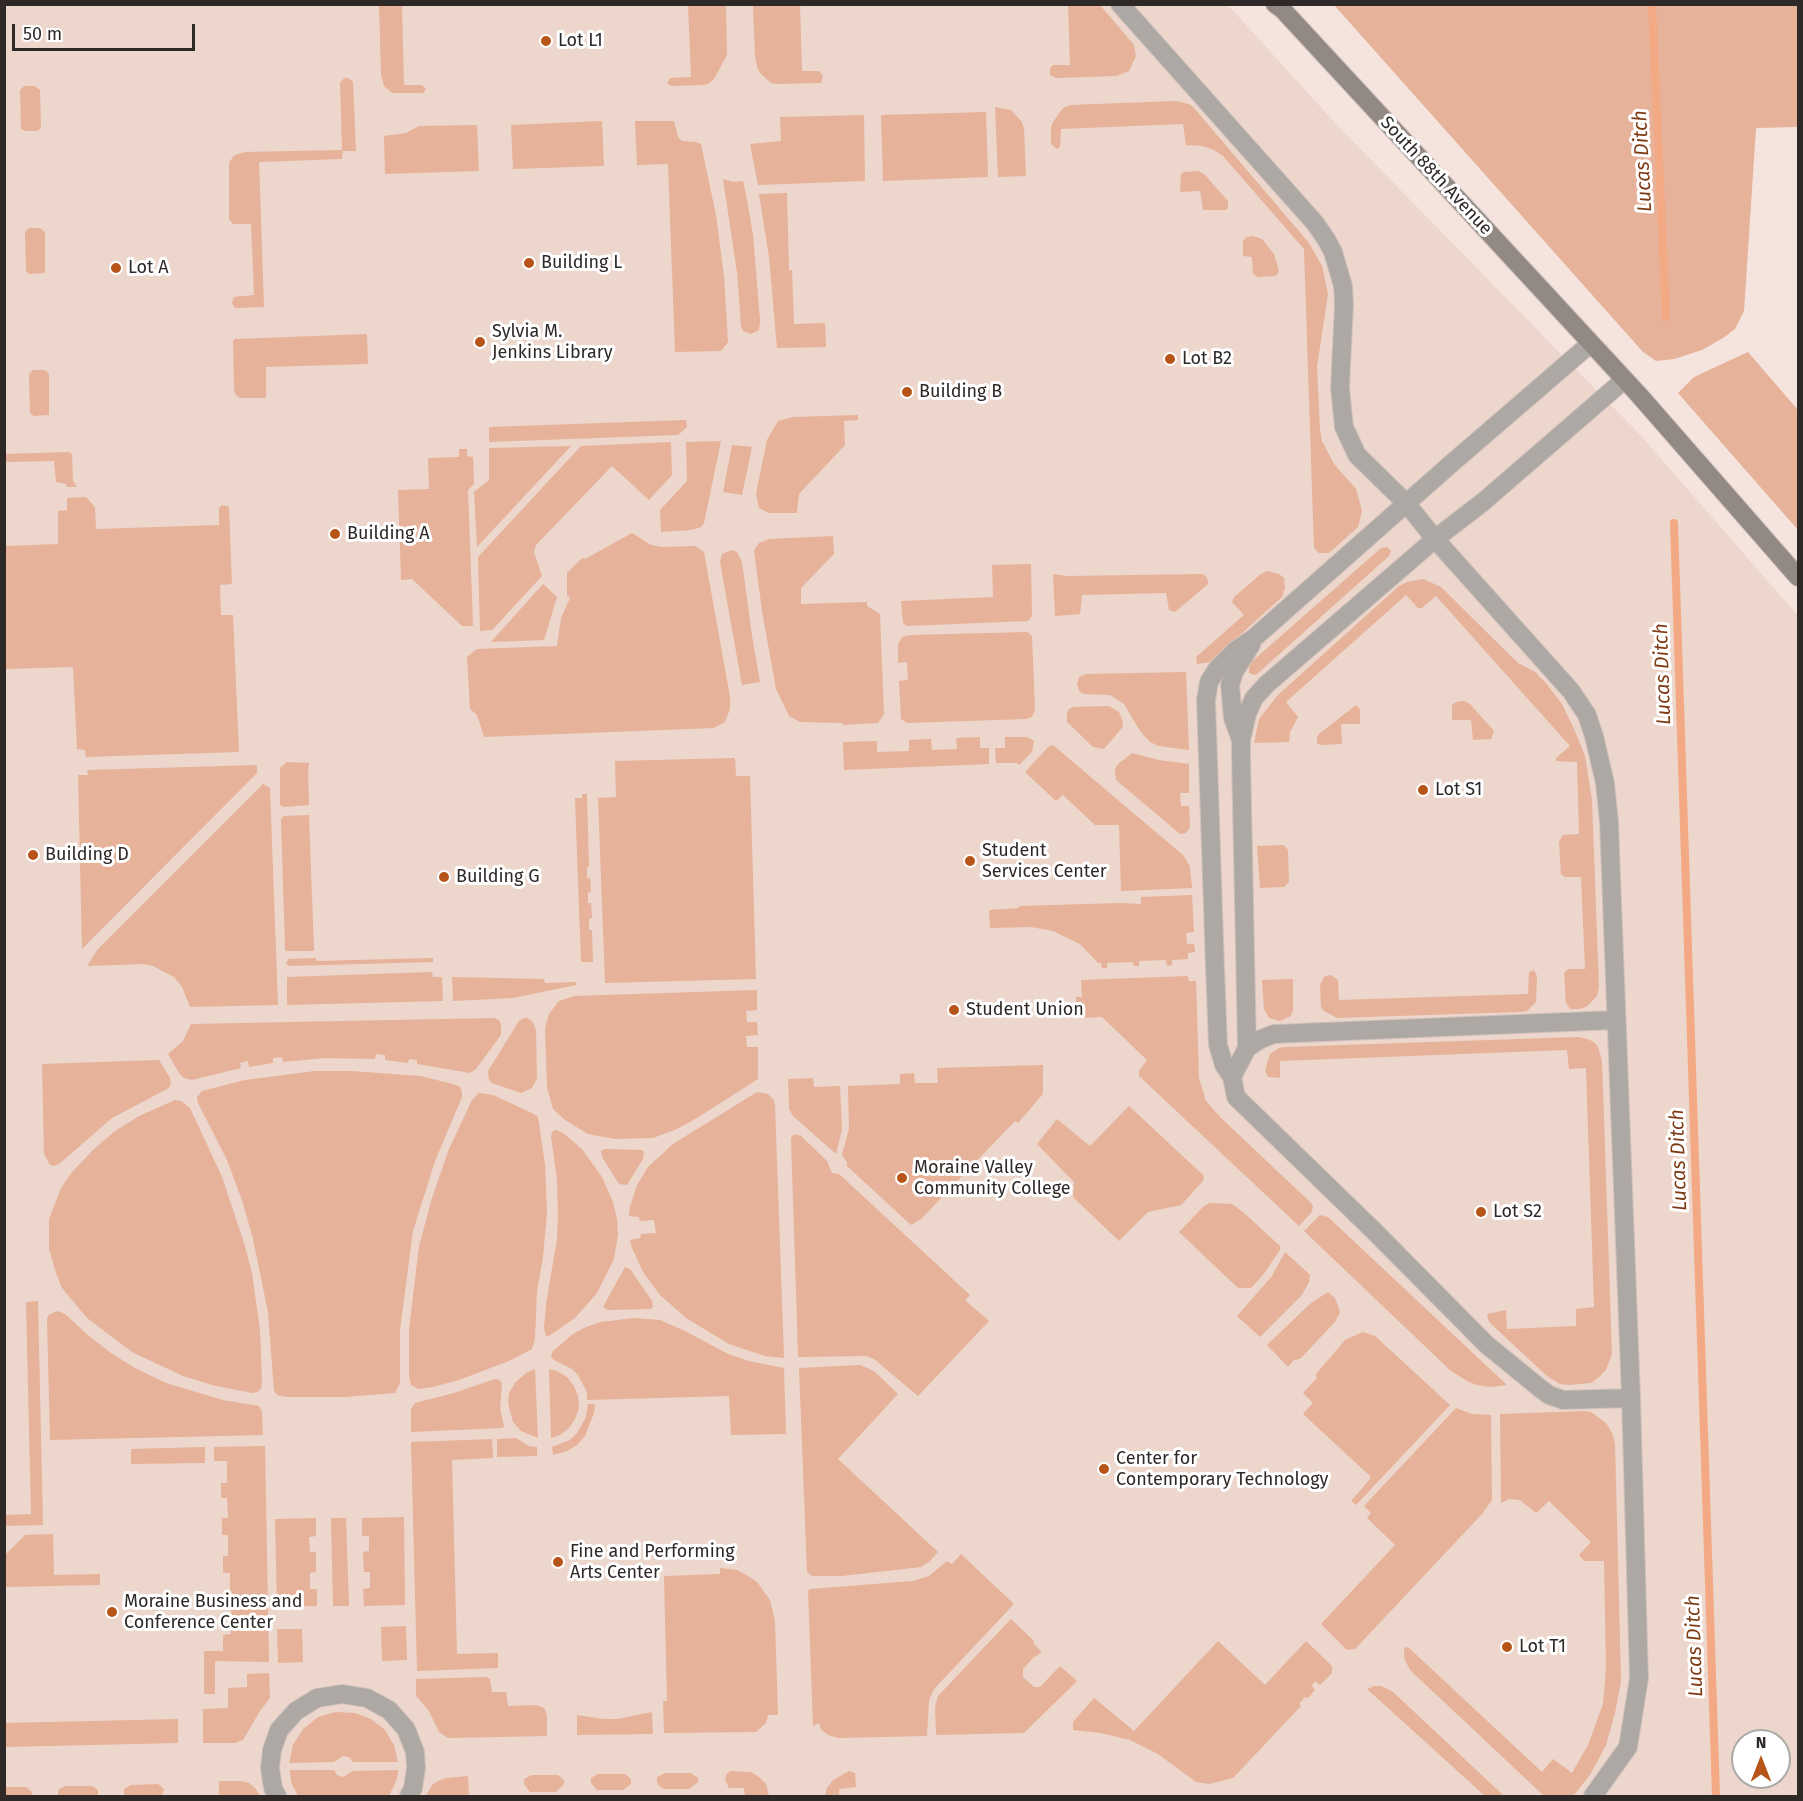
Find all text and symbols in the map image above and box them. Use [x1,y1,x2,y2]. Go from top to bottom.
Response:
scale bar [15,12,198,50]
text: 50 m [23,23,62,45]
place label: Lot L1 [558,30,603,52]
marker: Lot L1 [539,34,553,48]
water label: Lucas Ditch [1628,109,1658,213]
street label: South 88th Avenue [1376,112,1496,240]
place label: Building L [541,252,622,274]
marker: Building L [522,256,536,270]
place label: Lot A [128,257,169,279]
marker: Lot A [109,261,123,275]
place label: Sylvia M. Jenkins Library [492,321,613,364]
marker: Sylvia M. Jenkins Library [473,335,487,349]
place label: Lot B2 [1182,348,1232,370]
marker: Lot B2 [1163,352,1177,366]
place label: Building B [919,381,1002,403]
marker: Building B [900,385,914,399]
place label: Building A [347,523,430,545]
marker: Building A [328,527,342,541]
water label: Lucas Ditch [1649,623,1677,725]
place label: Lot S1 [1435,779,1482,801]
marker: Lot S1 [1416,783,1430,797]
place label: Student Services Center [982,840,1107,882]
place label: Building D [45,844,129,866]
marker: Building D [26,848,40,862]
marker: Student Services Center [963,854,977,868]
place label: Building G [456,866,540,888]
marker: Building G [437,870,451,884]
place label: Student Union [966,999,1084,1021]
marker: Student Union [947,1003,961,1017]
water label: Lucas Ditch [1665,1109,1693,1211]
place label: Moraine Valley Community College [914,1157,1071,1200]
marker: Moraine Valley Community College [895,1171,909,1185]
place label: Lot S2 [1493,1201,1542,1223]
marker: Lot S2 [1474,1205,1488,1219]
place label: Center for Contemporary Technology [1116,1448,1328,1490]
marker: Center for Contemporary Technology [1097,1462,1111,1476]
place label: Fine and Performing Arts Center [570,1541,735,1584]
marker: Fine and Performing Arts Center [551,1555,565,1569]
place label: Moraine Business and Conference Center [124,1591,303,1634]
water label: Lucas Ditch [1681,1595,1709,1697]
marker: Moraine Business and Conference Center [105,1605,119,1619]
place label: Lot T1 [1519,1636,1566,1658]
marker: Lot T1 [1500,1640,1514,1654]
north arrow [1731,1729,1791,1789]
text: N [1756,1733,1766,1752]

